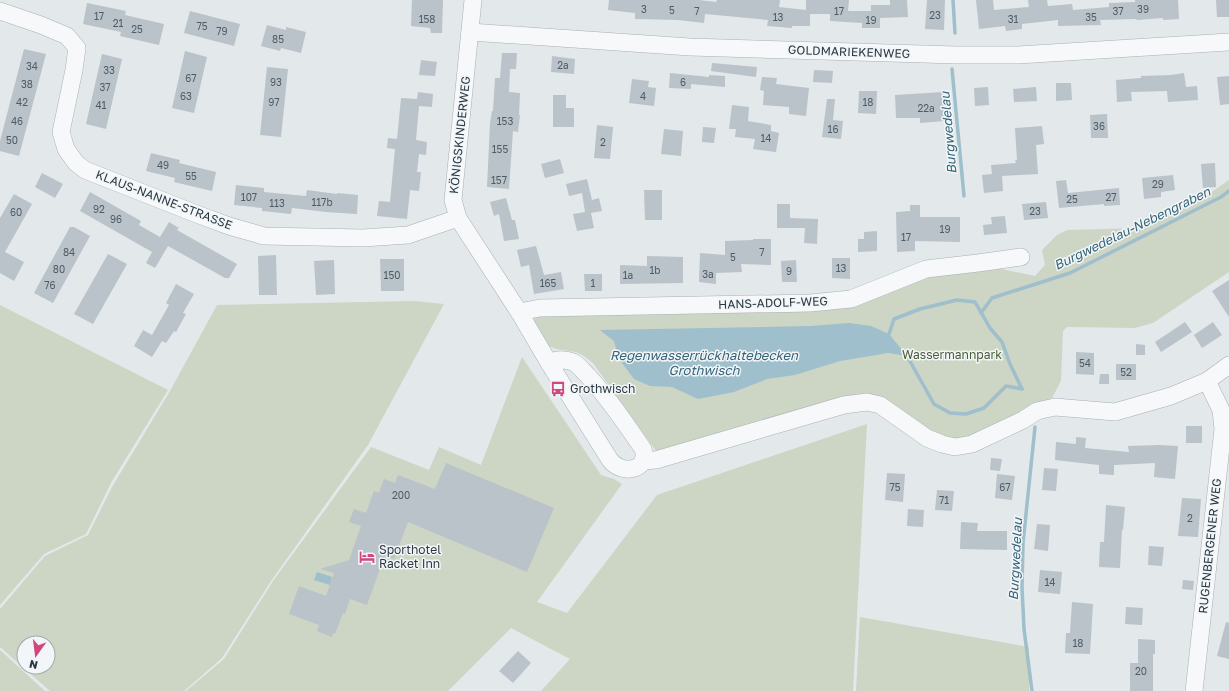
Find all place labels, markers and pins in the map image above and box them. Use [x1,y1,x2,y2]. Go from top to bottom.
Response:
bus stop icon: Grothwisch [549,380,567,398]
place label: Grothwisch [570,381,636,396]
place label: Sporthotel Racket Inn [379,542,441,571]
hotel icon: Sporthotel Racket Inn [358,548,376,566]

